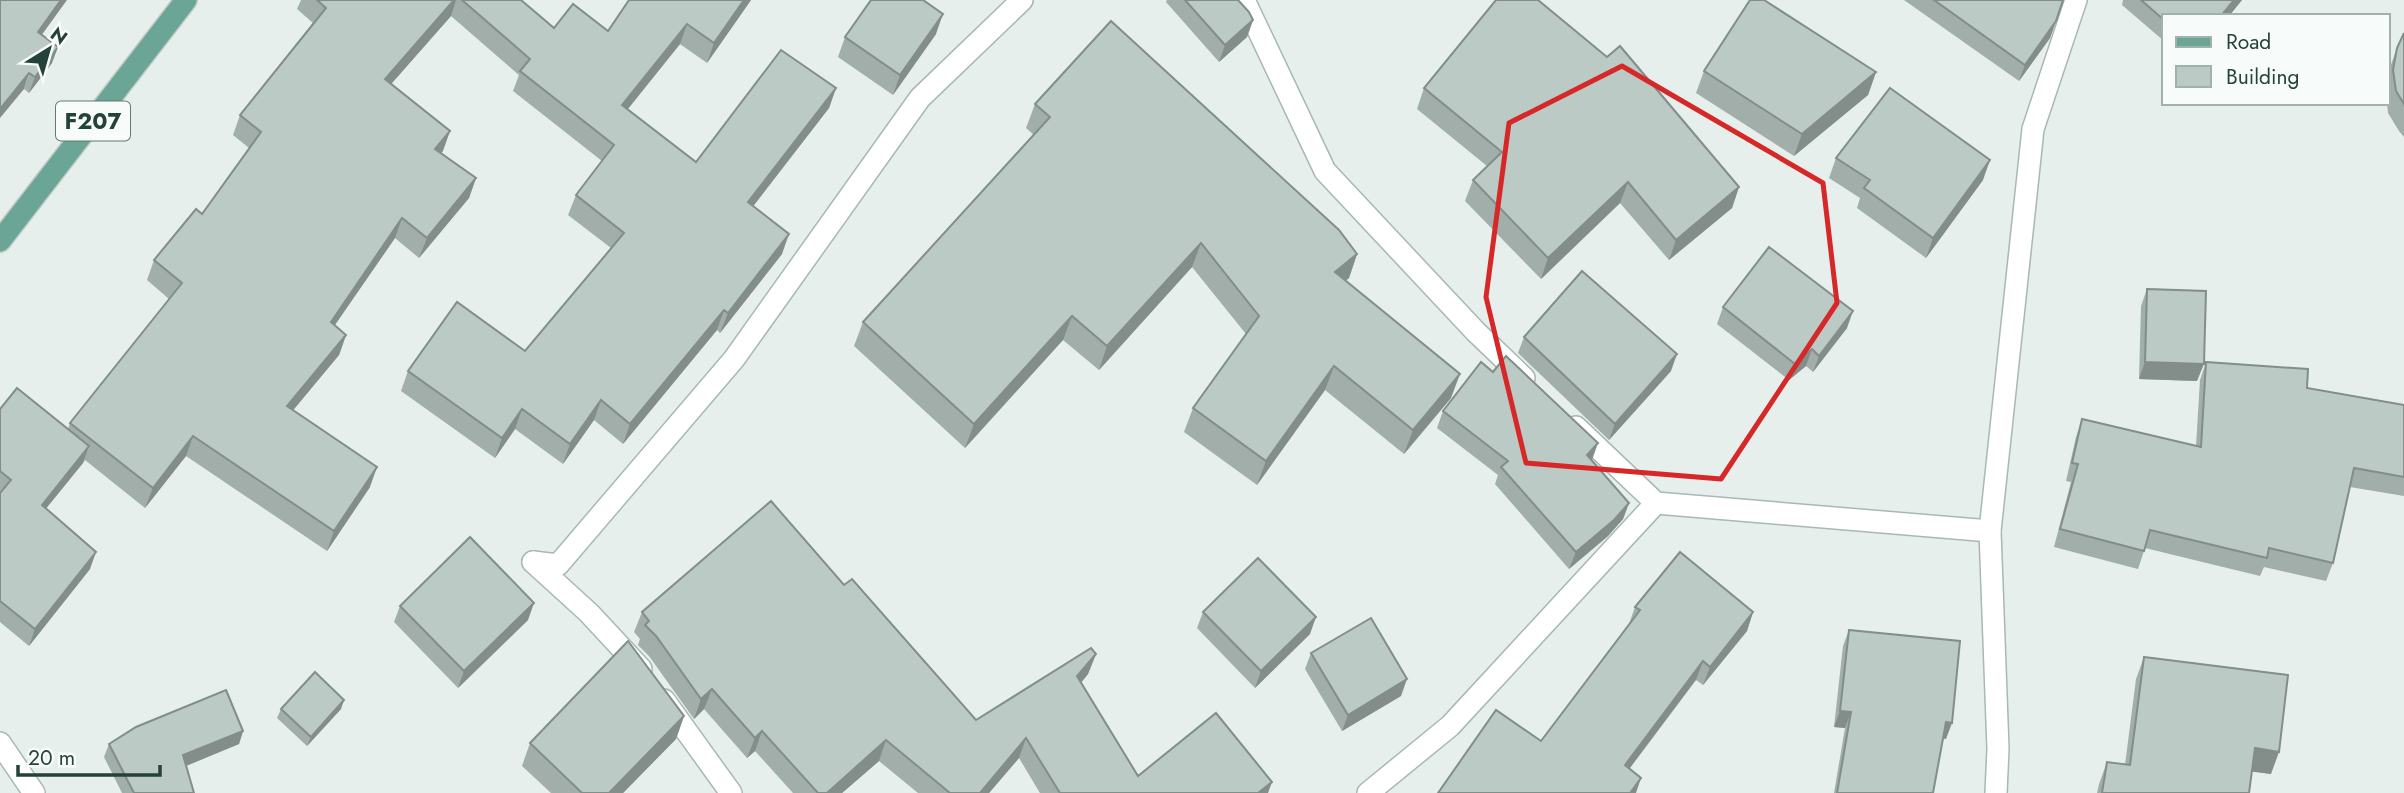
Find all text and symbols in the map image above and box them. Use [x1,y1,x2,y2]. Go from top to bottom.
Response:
north arrow [14,14,84,84]
legend [2162,14,2390,105]
text: N [45,20,73,51]
text: Road [2226,27,2271,57]
text: Building [2226,62,2299,92]
road number: F207 [56,102,130,140]
scale bar [18,734,159,778]
text: 20 m [28,743,75,773]

